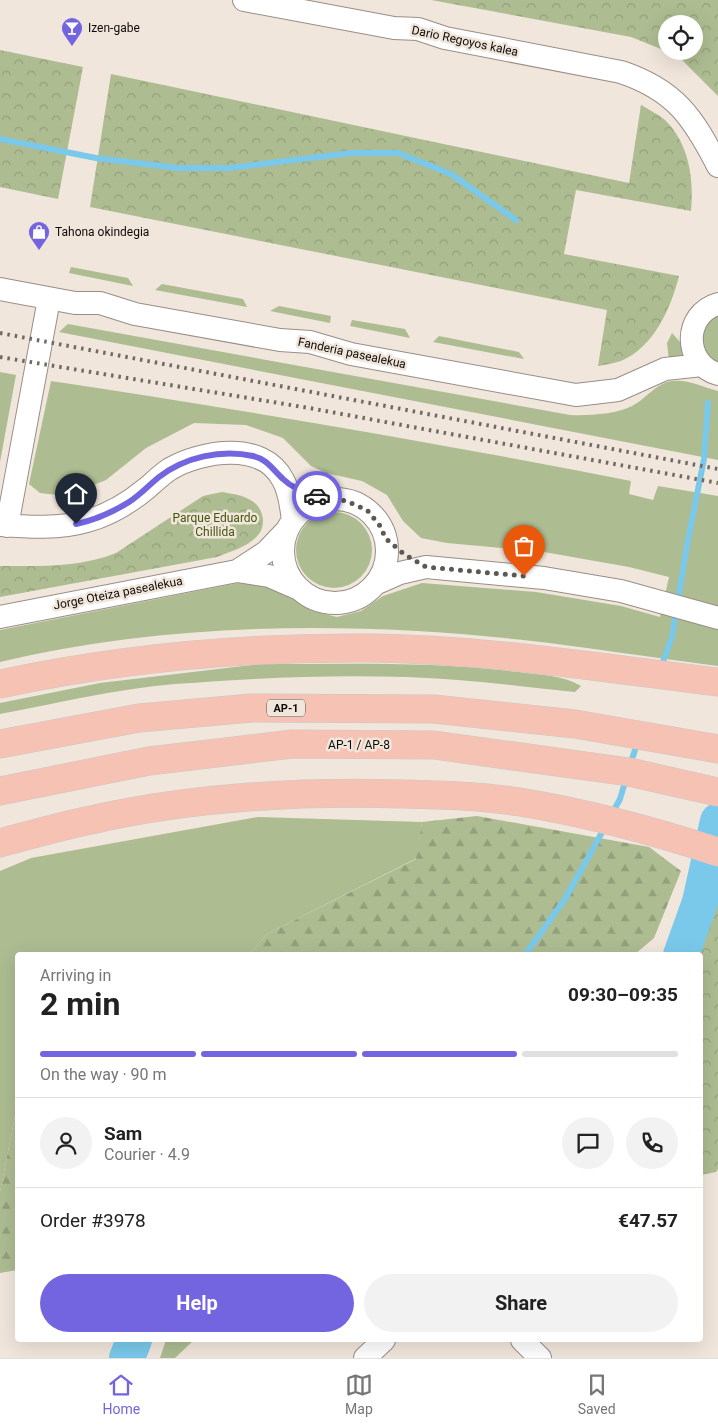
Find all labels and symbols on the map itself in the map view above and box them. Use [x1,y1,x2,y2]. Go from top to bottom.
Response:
bar icon: Izen-gabe [60,16,84,47]
place label: Izen-gabe [88,21,140,35]
street label: Dario Regoyos kalea [410,23,520,59]
shop icon: Tahona okindegia [27,220,51,251]
place label: Tahona okindegia [55,225,149,239]
street label: Fanderia pasealekua [297,335,407,371]
courier [292,471,342,521]
pin [55,473,97,524]
park label: Parque Eduardo Chillida [173,511,258,539]
pin [503,525,545,576]
street label: Jorge Oteiza pasealekua [52,574,184,612]
road number: AP-1 [267,700,305,716]
street label: AP-1 / AP-8 [328,738,390,752]

